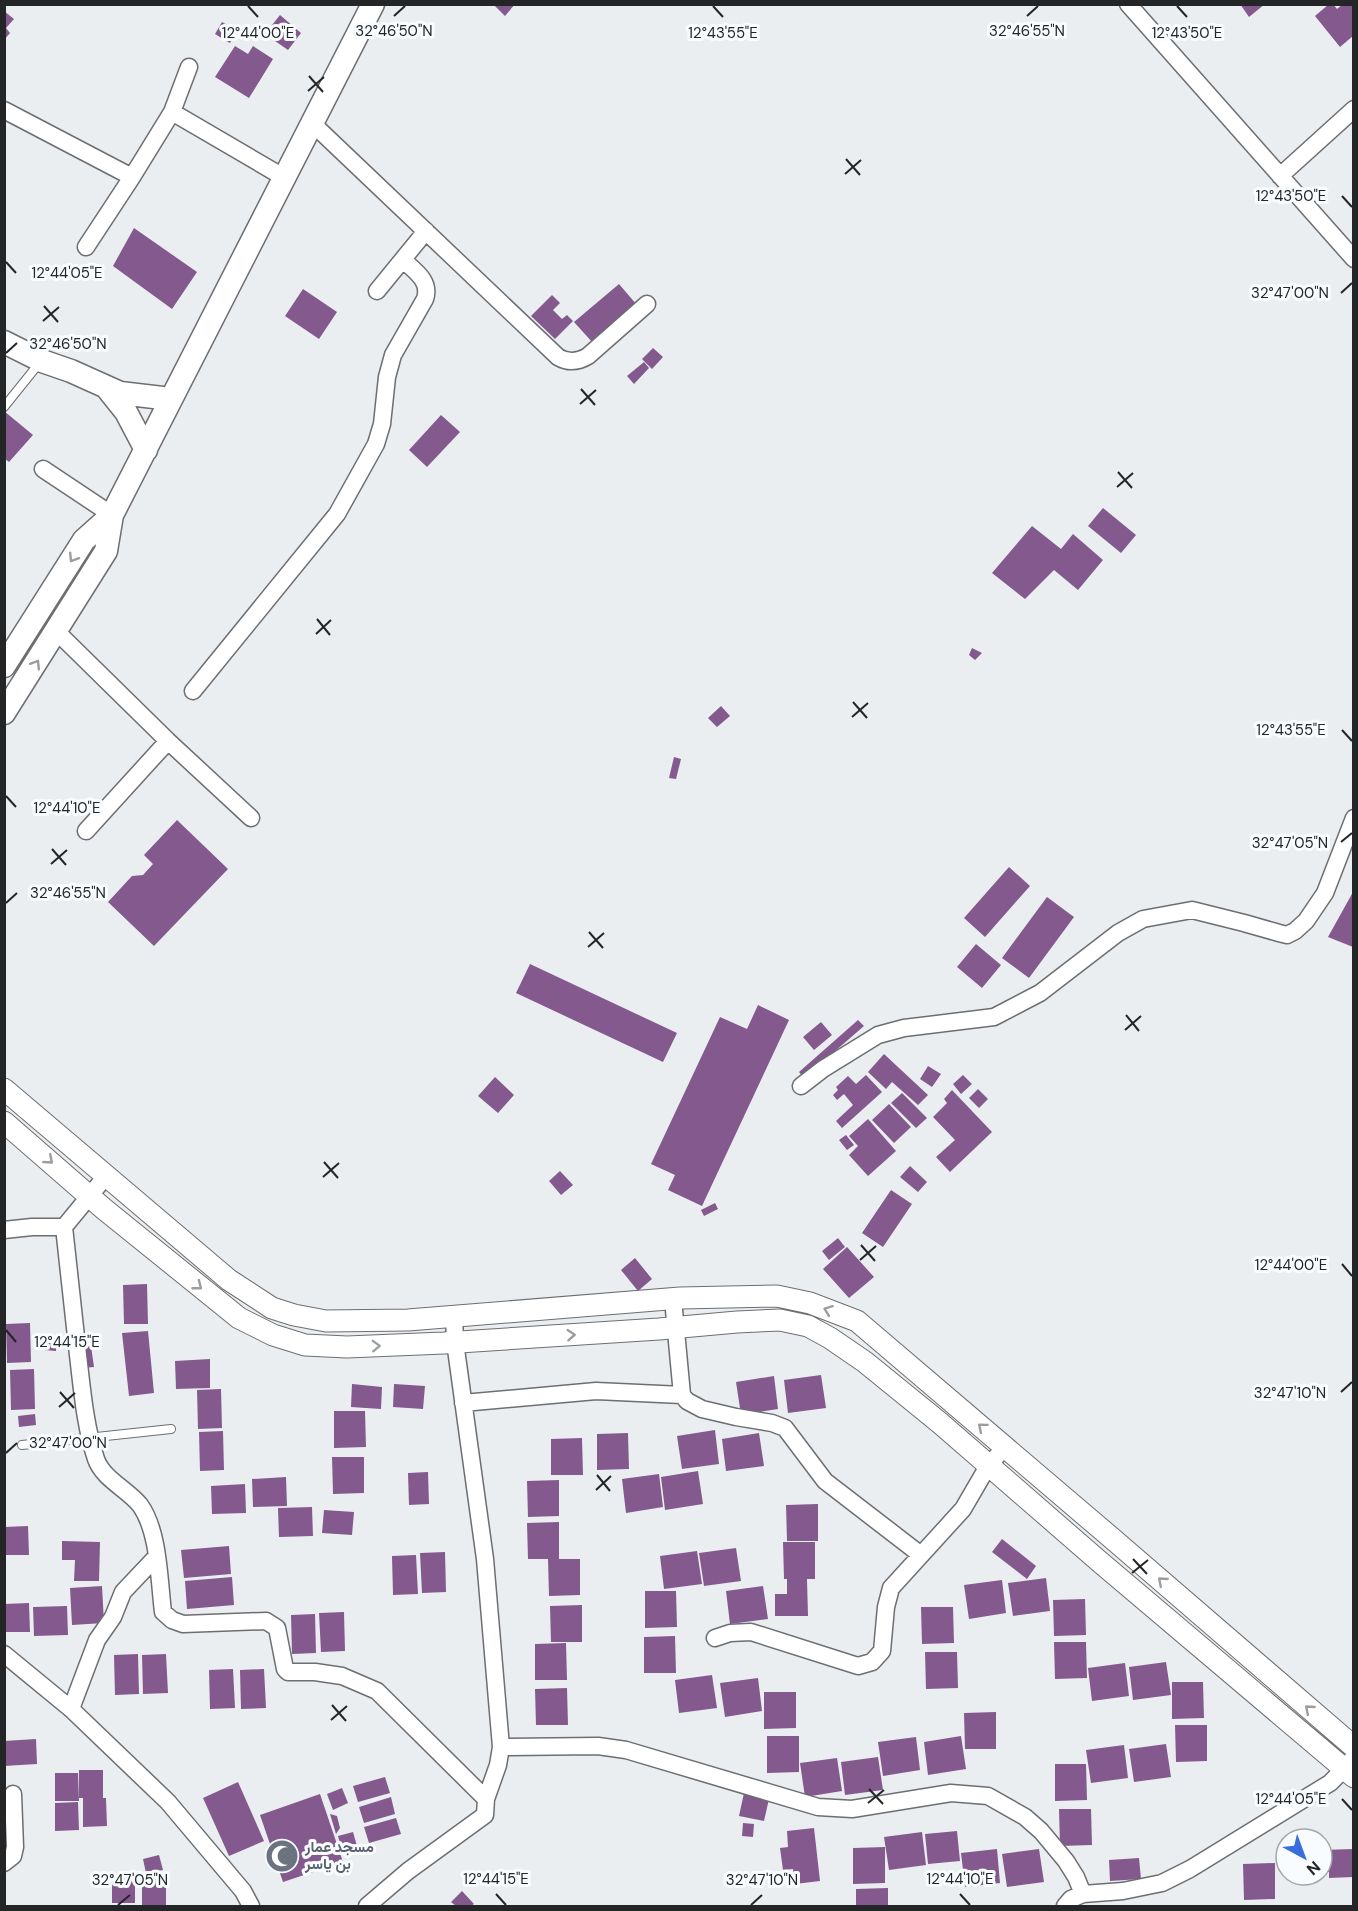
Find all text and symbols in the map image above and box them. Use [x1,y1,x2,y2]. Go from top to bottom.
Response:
text: 32°46'50"N [355,21,433,41]
text: 32°46'55"N [989,21,1065,41]
text: 12°44'00"E [222,23,294,43]
text: 12°43'55"E [688,23,758,43]
text: 12°43'50"E [1152,23,1222,43]
text: 12°43'50"E [1256,186,1326,206]
text: 12°44'05"E [31,263,103,283]
text: 32°47'00"N [1251,283,1329,303]
text: 32°46'50"N [29,334,107,354]
one-way arrow [68,552,80,562]
one-way arrow [28,660,40,670]
text: 12°43'55"E [1256,720,1326,740]
text: 12°44'10"E [34,798,100,818]
text: 32°47'05"N [1252,833,1328,853]
text: 32°46'55"N [30,883,106,903]
one-way arrow [42,1153,53,1164]
text: 12°44'00"E [1255,1255,1327,1275]
one-way arrow [191,1278,202,1289]
one-way arrow [823,1305,834,1317]
one-way arrow [566,1329,575,1342]
text: 12°44'15"E [34,1332,100,1352]
one-way arrow [372,1339,381,1352]
text: 32°47'10"N [1254,1383,1326,1403]
one-way arrow [978,1424,989,1435]
text: 32°47'00"N [29,1433,107,1453]
one-way arrow [1158,1577,1169,1588]
one-way arrow [1305,1705,1316,1716]
text: 12°44'05"E [1255,1789,1327,1809]
north arrow [1274,1827,1334,1887]
place label: مسجد عمار بن ياسر [304,1837,374,1874]
mosque icon: مسجد عمار بن ياسر [264,1838,300,1874]
text: N [1302,1856,1325,1880]
text: 12°44'15"E [463,1869,529,1889]
text: 12°44'10"E [927,1869,993,1889]
text: 32°47'05"N [92,1870,168,1890]
text: 32°47'10"N [726,1870,798,1890]

